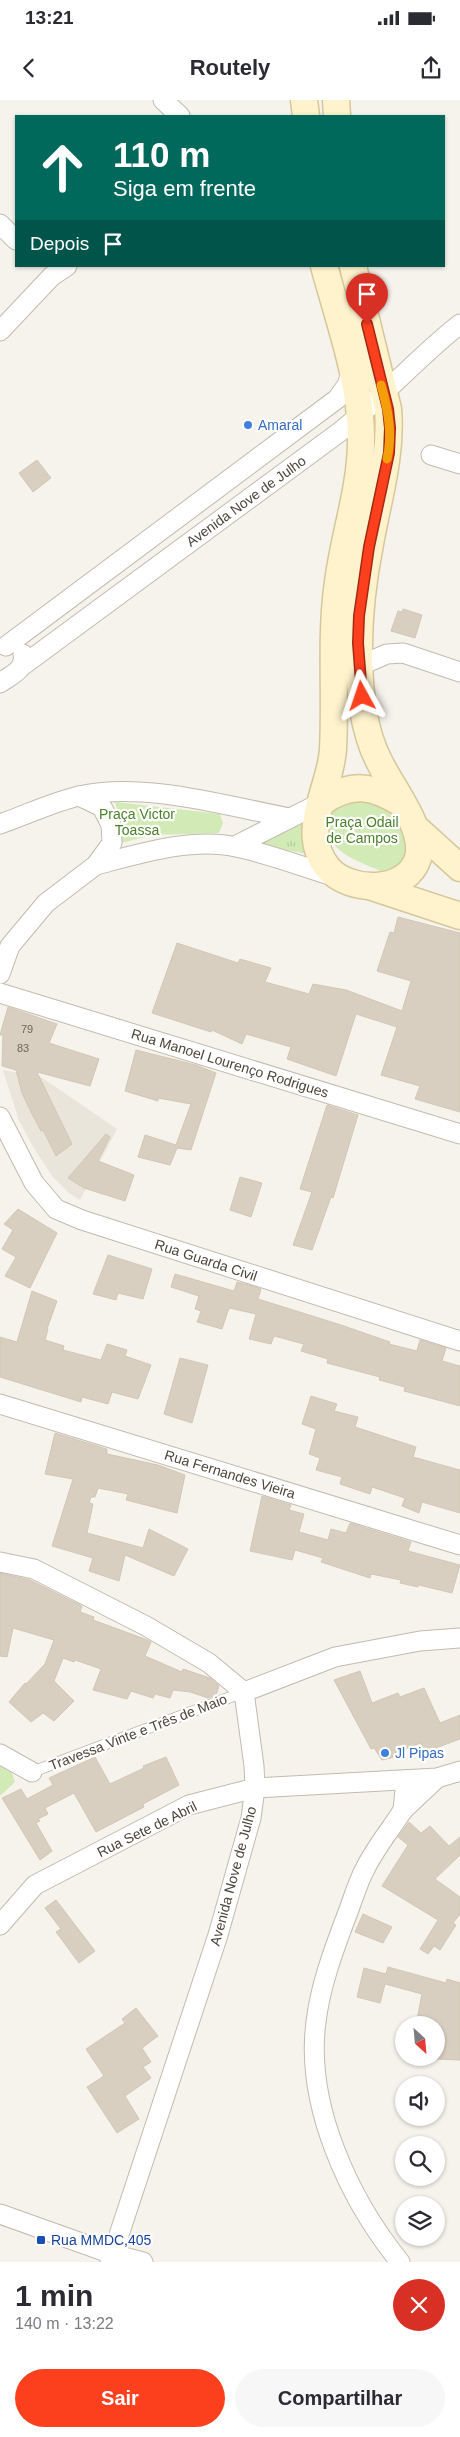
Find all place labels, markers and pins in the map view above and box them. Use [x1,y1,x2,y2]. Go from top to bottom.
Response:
pin [346,273,388,324]
place label: Amaral [258,417,302,433]
marker: Amaral [242,419,254,431]
place label: Jl Pipas [395,1745,444,1761]
marker: Jl Pipas [379,1747,391,1759]
place label: Rua MMDC,405 [51,2232,152,2248]
marker: Rua MMDC,405 [35,2234,47,2246]

